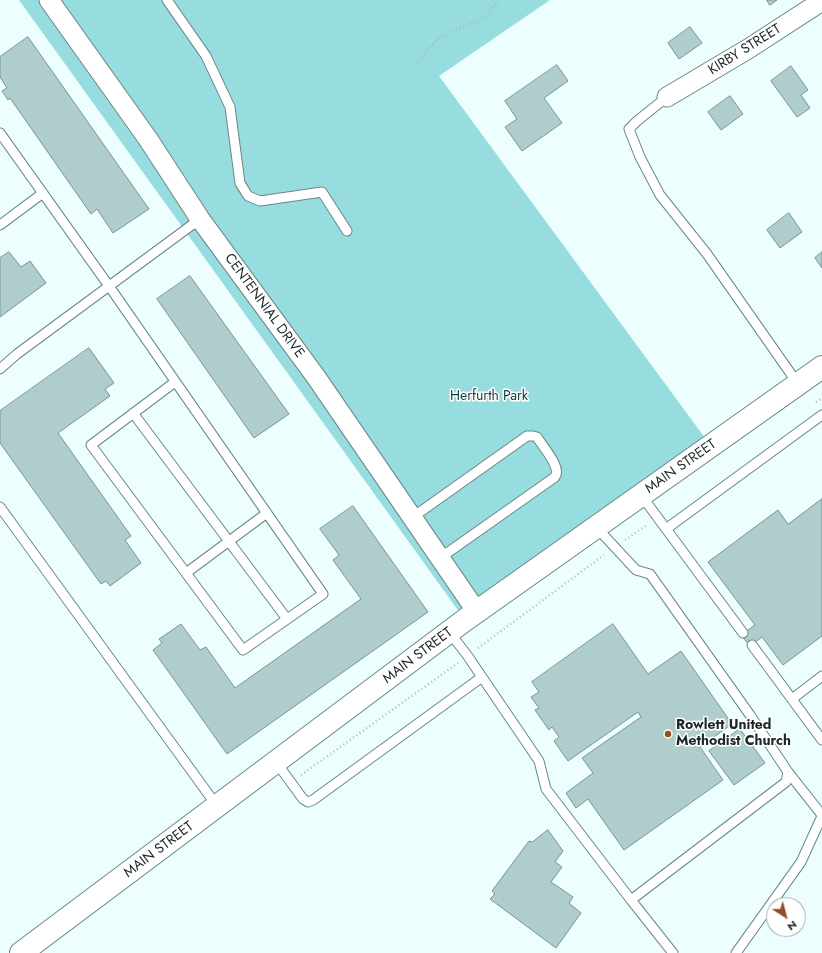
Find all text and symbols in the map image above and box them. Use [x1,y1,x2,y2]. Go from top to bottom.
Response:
street label: KIRBY STREET [706,21,784,79]
street label: CENTENNIAL DRIVE [220,251,308,361]
park label: Herfurth Park [450,389,528,405]
street label: MAIN STREET [642,436,720,498]
street label: MAIN STREET [380,624,456,688]
place label: Rowlett United Methodist Church [676,718,791,750]
marker: Rowlett United Methodist Church [663,729,673,739]
street label: MAIN STREET [121,818,197,882]
north arrow [766,897,806,937]
text: N [784,917,801,935]

